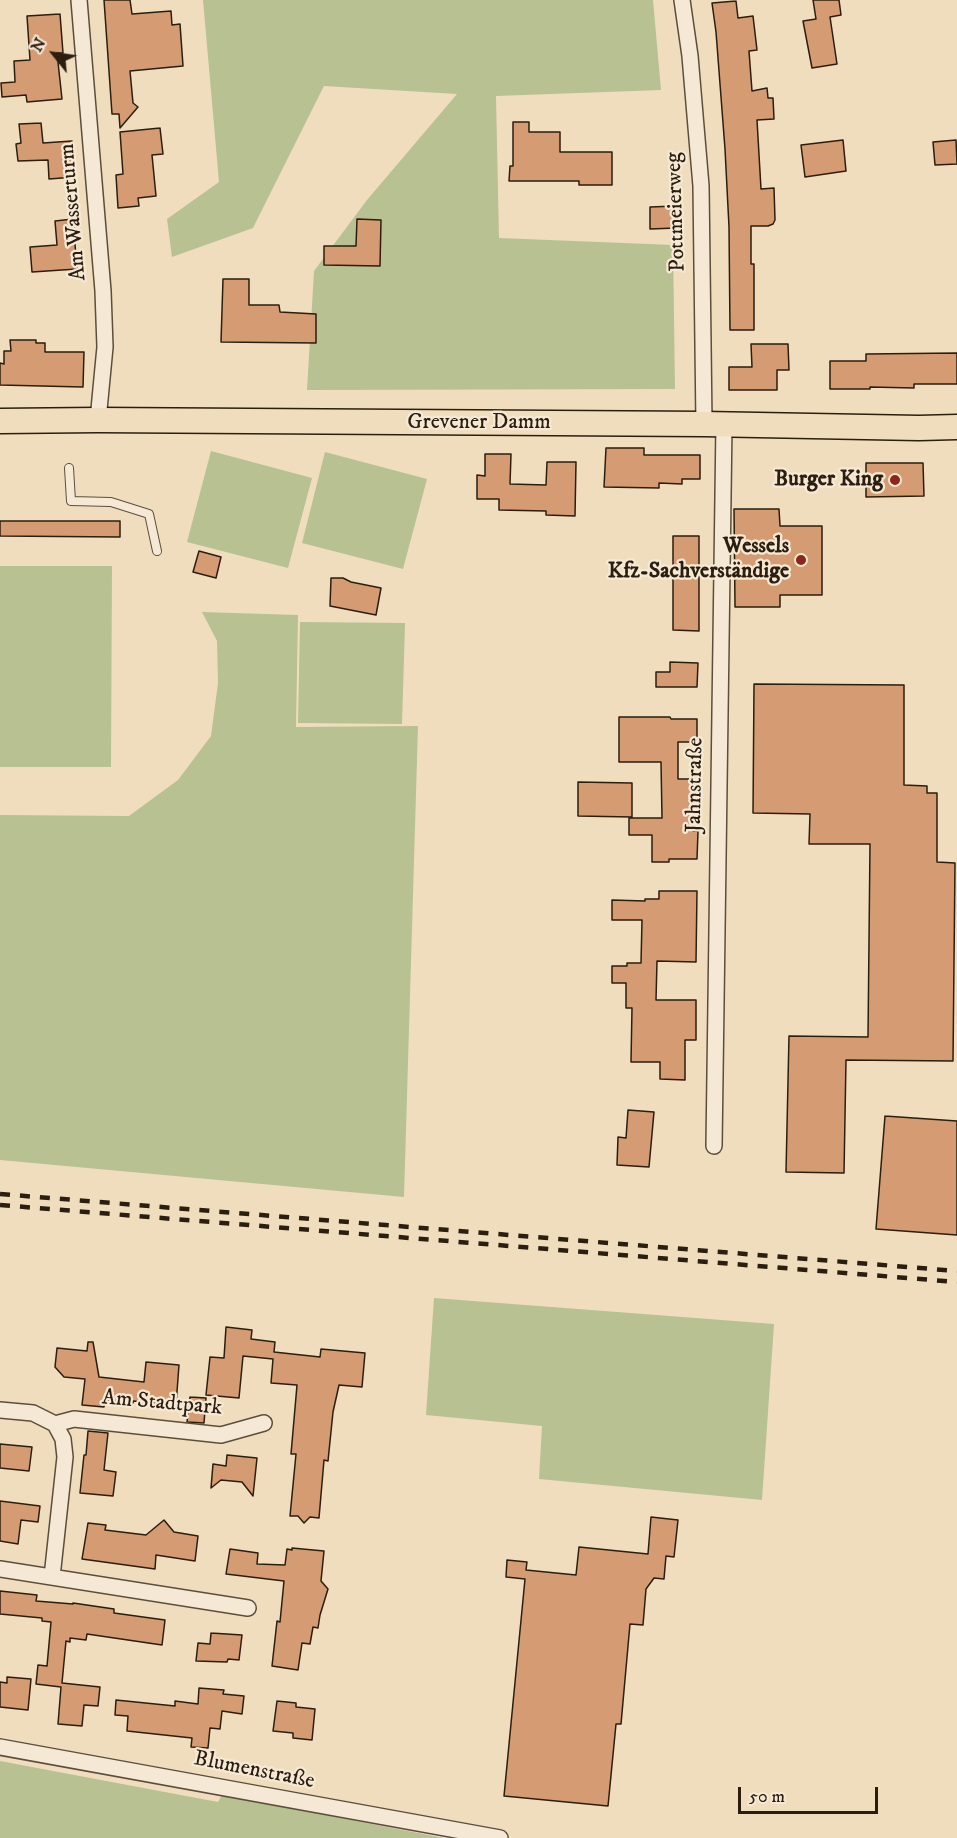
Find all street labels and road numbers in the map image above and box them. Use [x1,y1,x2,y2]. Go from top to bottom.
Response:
street label: Am Wasserturm [55,142,93,282]
street label: Pottmeierweg [662,152,692,272]
street label: Grevener Damm [407,410,551,436]
street label: Jahnstraße [682,737,710,833]
street label: Am Stadtpark [101,1386,223,1422]
street label: Blumenstraße [191,1746,317,1796]

